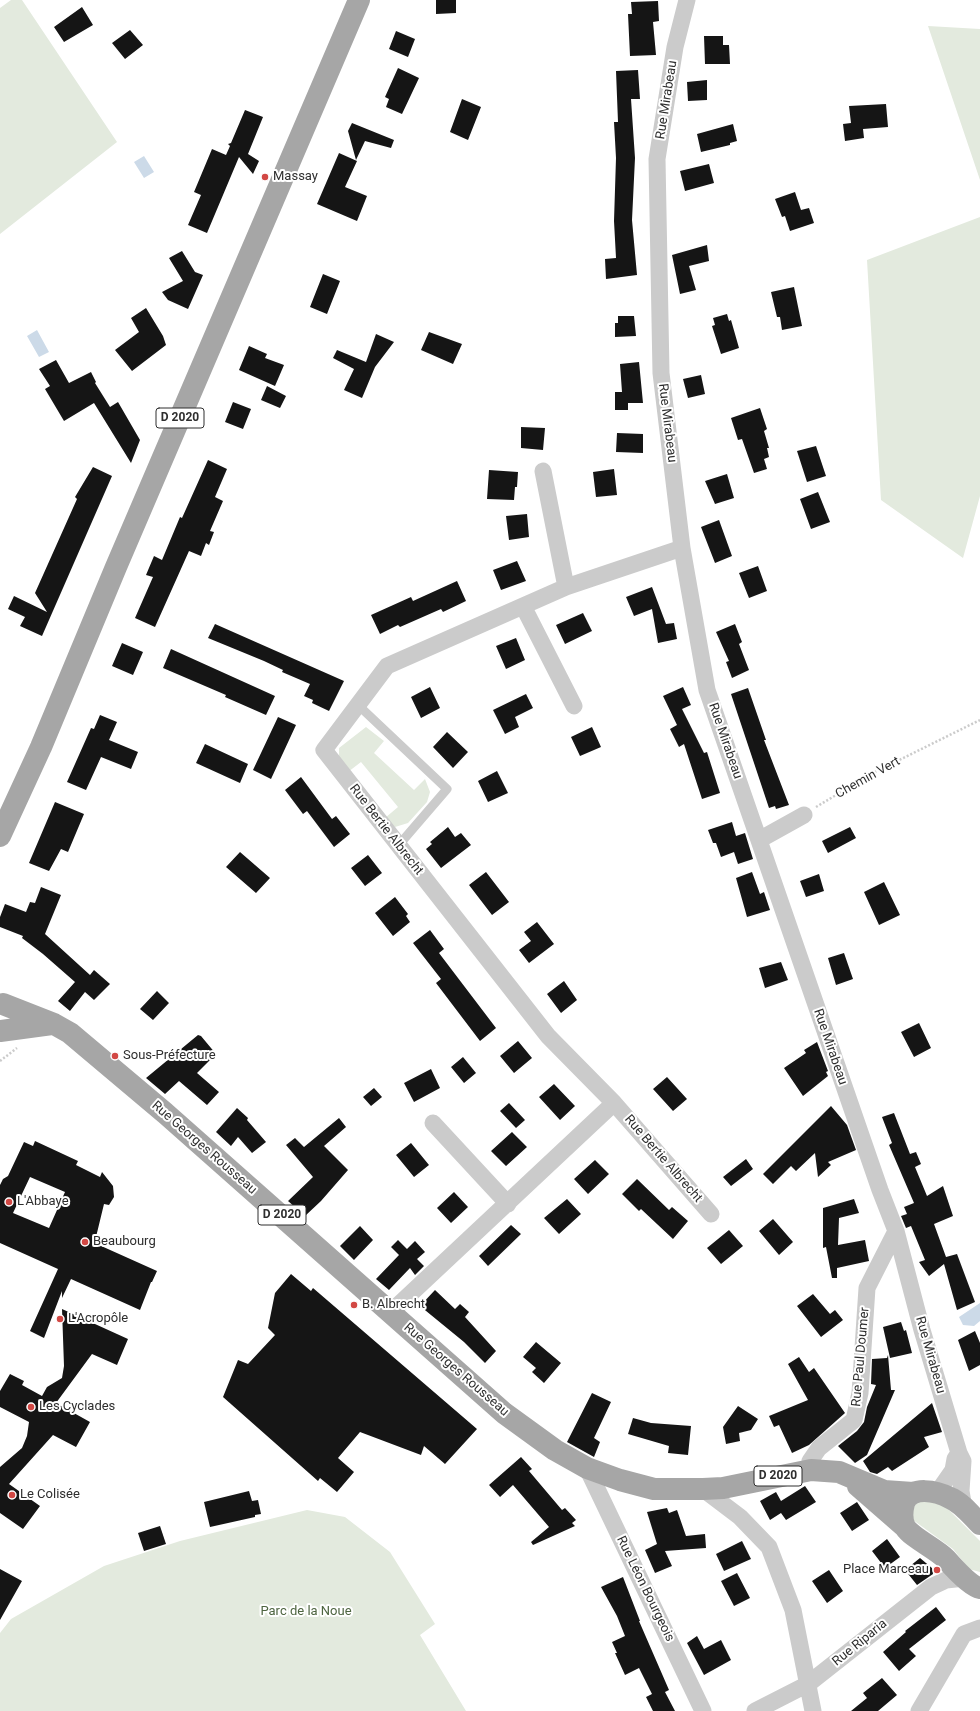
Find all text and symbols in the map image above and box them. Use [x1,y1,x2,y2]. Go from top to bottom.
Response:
street label: Rue Mirabeau [653,60,681,140]
place label: Massay [273,169,318,185]
marker: Massay [260,172,270,182]
street label: Rue Mirabeau [654,383,680,463]
road number: D 2020 [156,408,204,428]
street label: Rue Mirabeau [705,701,745,781]
street label: Chemin Vert [833,754,903,802]
street label: Rue Bertie Albrecht [346,782,426,878]
street label: Rue Mirabeau [810,1007,850,1087]
place label: Sous-Préfecture [123,1048,216,1064]
marker: Sous-Préfecture [110,1051,120,1061]
street label: Rue Georges Rousseau [148,1098,260,1198]
street label: Rue Bertie Albrecht [621,1112,705,1206]
place label: L'Abbaye [17,1194,69,1210]
marker: L'Abbaye [4,1197,14,1207]
road number: D 2020 [258,1205,306,1225]
place label: Beaubourg [93,1234,156,1250]
marker: Beaubourg [80,1237,90,1247]
place label: B. Albrecht [362,1297,425,1313]
marker: B. Albrecht [349,1300,359,1310]
street label: Rue Paul Doumer [849,1307,873,1407]
place label: L'Acropôle [68,1311,128,1327]
marker: L'Acropôle [55,1314,65,1324]
street label: Rue Mirabeau [912,1315,948,1395]
street label: Rue Georges Rousseau [400,1320,512,1420]
place label: Les Cyclades [39,1399,115,1415]
marker: Les Cyclades [26,1402,36,1412]
road number: D 2020 [754,1466,802,1486]
place label: Le Colisée [20,1487,80,1503]
marker: Le Colisée [7,1490,17,1500]
street label: Rue Léon Bourgeois [613,1534,677,1644]
place label: Place Marceau [843,1562,929,1578]
marker: Place Marceau [932,1565,942,1575]
park label: Parc de la Noue [260,1604,352,1620]
street label: Rue Riparia [830,1616,890,1670]

